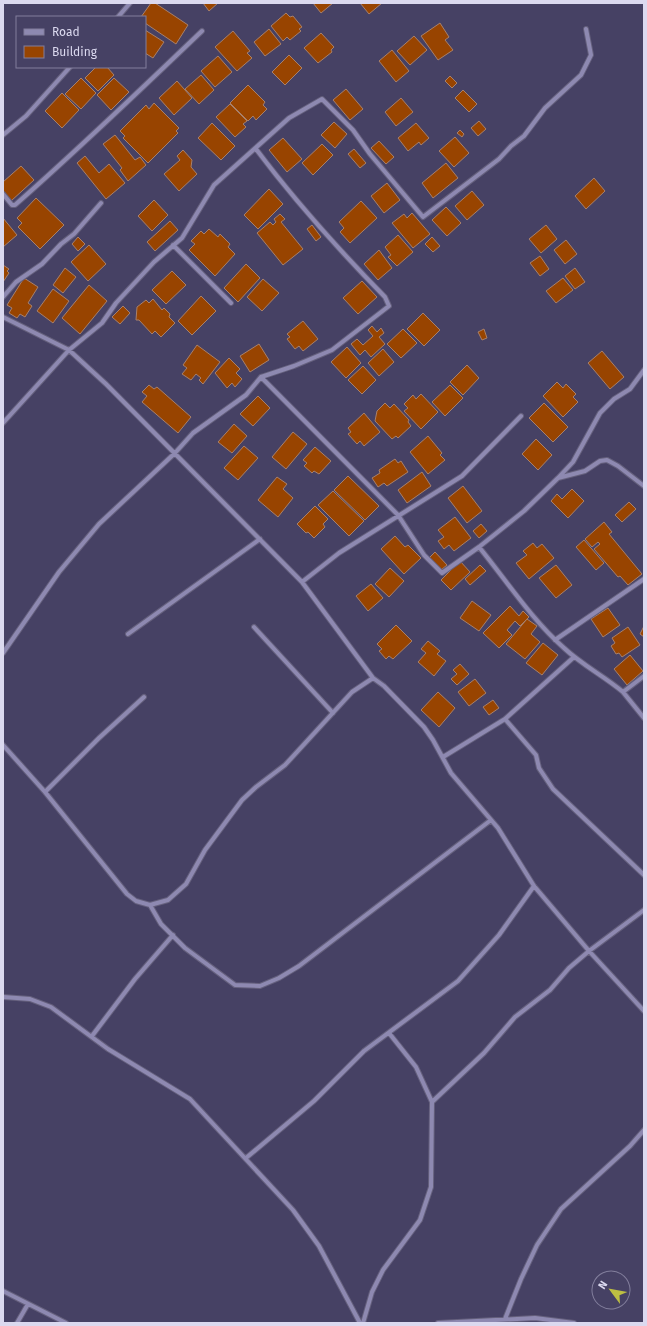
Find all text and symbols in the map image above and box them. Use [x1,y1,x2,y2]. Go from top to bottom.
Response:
legend [16,16,146,68]
text: Road [52,25,80,39]
text: Building [52,45,98,59]
north arrow [591,1270,631,1310]
text: N [595,1278,610,1292]

